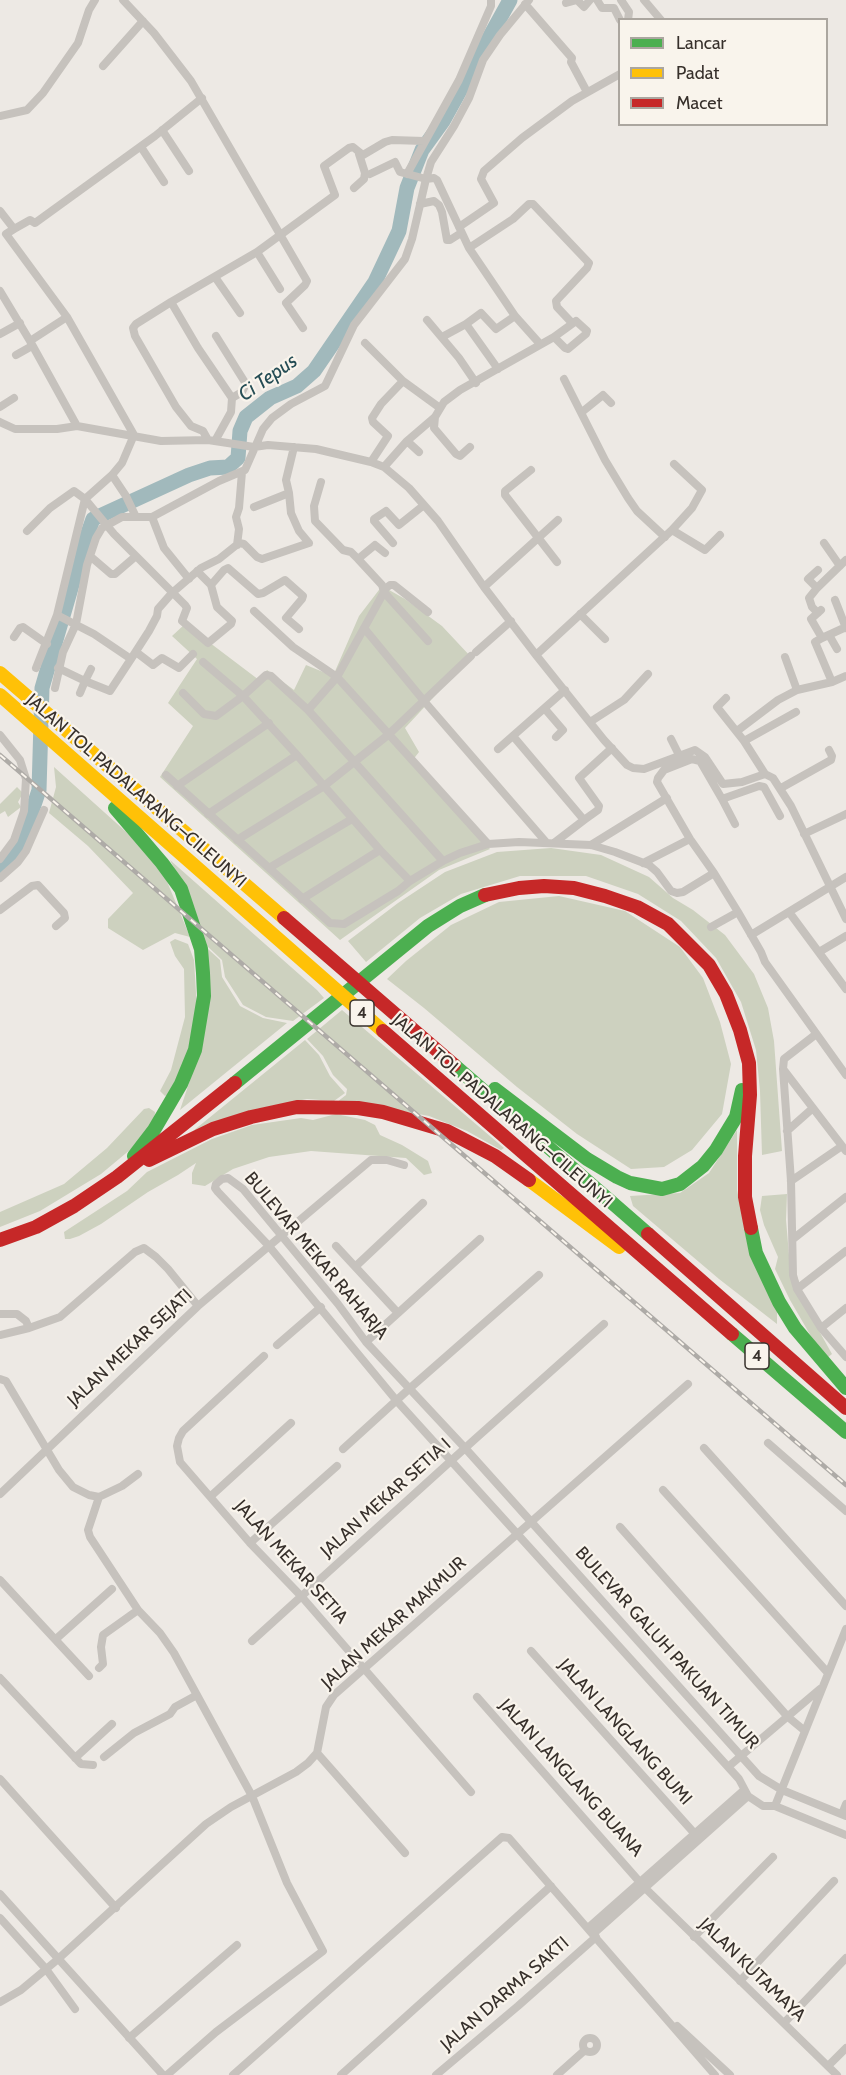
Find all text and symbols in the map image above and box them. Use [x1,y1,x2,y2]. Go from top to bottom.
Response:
legend [618,18,828,126]
text: Lancar [676,32,726,54]
text: Padat [676,62,719,84]
text: Macet [676,92,722,114]
water label: Ci Tepus [234,349,302,407]
street label: JALAN TOL PADALARANG–CILEUNYI [21,689,251,893]
road number: 4 [350,1000,374,1026]
street label: JALAN TOL PADALARANG–CILEUNYI [387,1009,617,1213]
street label: BULEVAR MEKAR RAHARJA [240,1168,392,1344]
street label: JALAN MEKAR SEJATI [63,1285,197,1411]
road number: 4 [745,1343,769,1369]
street label: JALAN MEKAR SETIA I [317,1434,455,1562]
street label: JALAN MEKAR SETIA [230,1496,352,1628]
street label: BULEVAR GALUH PAKUAN TIMUR [571,1543,763,1753]
street label: JALAN MEKAR MAKMUR [317,1552,471,1694]
street label: JALAN LANGLANG BUMI [554,1655,696,1809]
street label: JALAN LANGLANG BUANA [495,1695,647,1861]
street label: JALAN KUTAMAYA [694,1914,810,2026]
street label: JALAN DARMA SAKTI [436,1932,574,2056]

